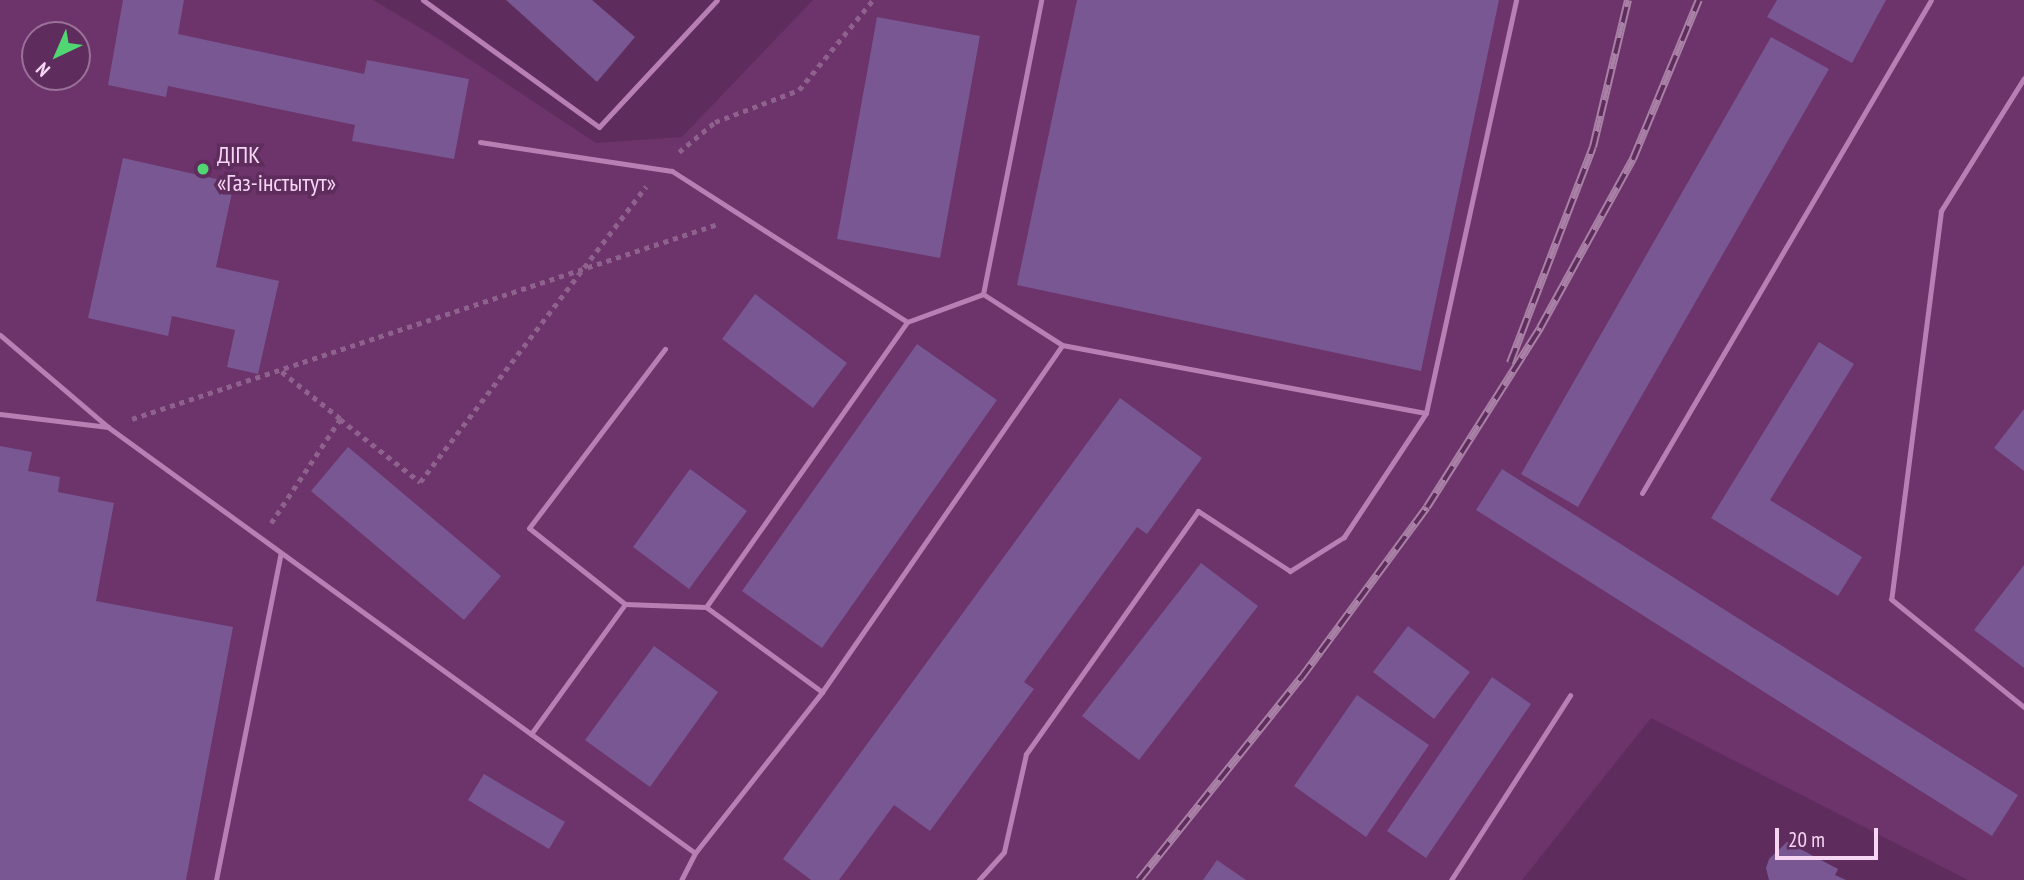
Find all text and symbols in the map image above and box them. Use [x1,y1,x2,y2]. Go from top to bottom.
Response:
north arrow [21,21,91,91]
text: N [31,57,55,82]
place label: ДІПК «Газ-інстытут» [217,141,336,197]
marker: ДІПК «Газ-інстытут» [195,161,211,177]
scale bar [1779,814,1882,858]
text: 20 m [1788,826,1825,853]

